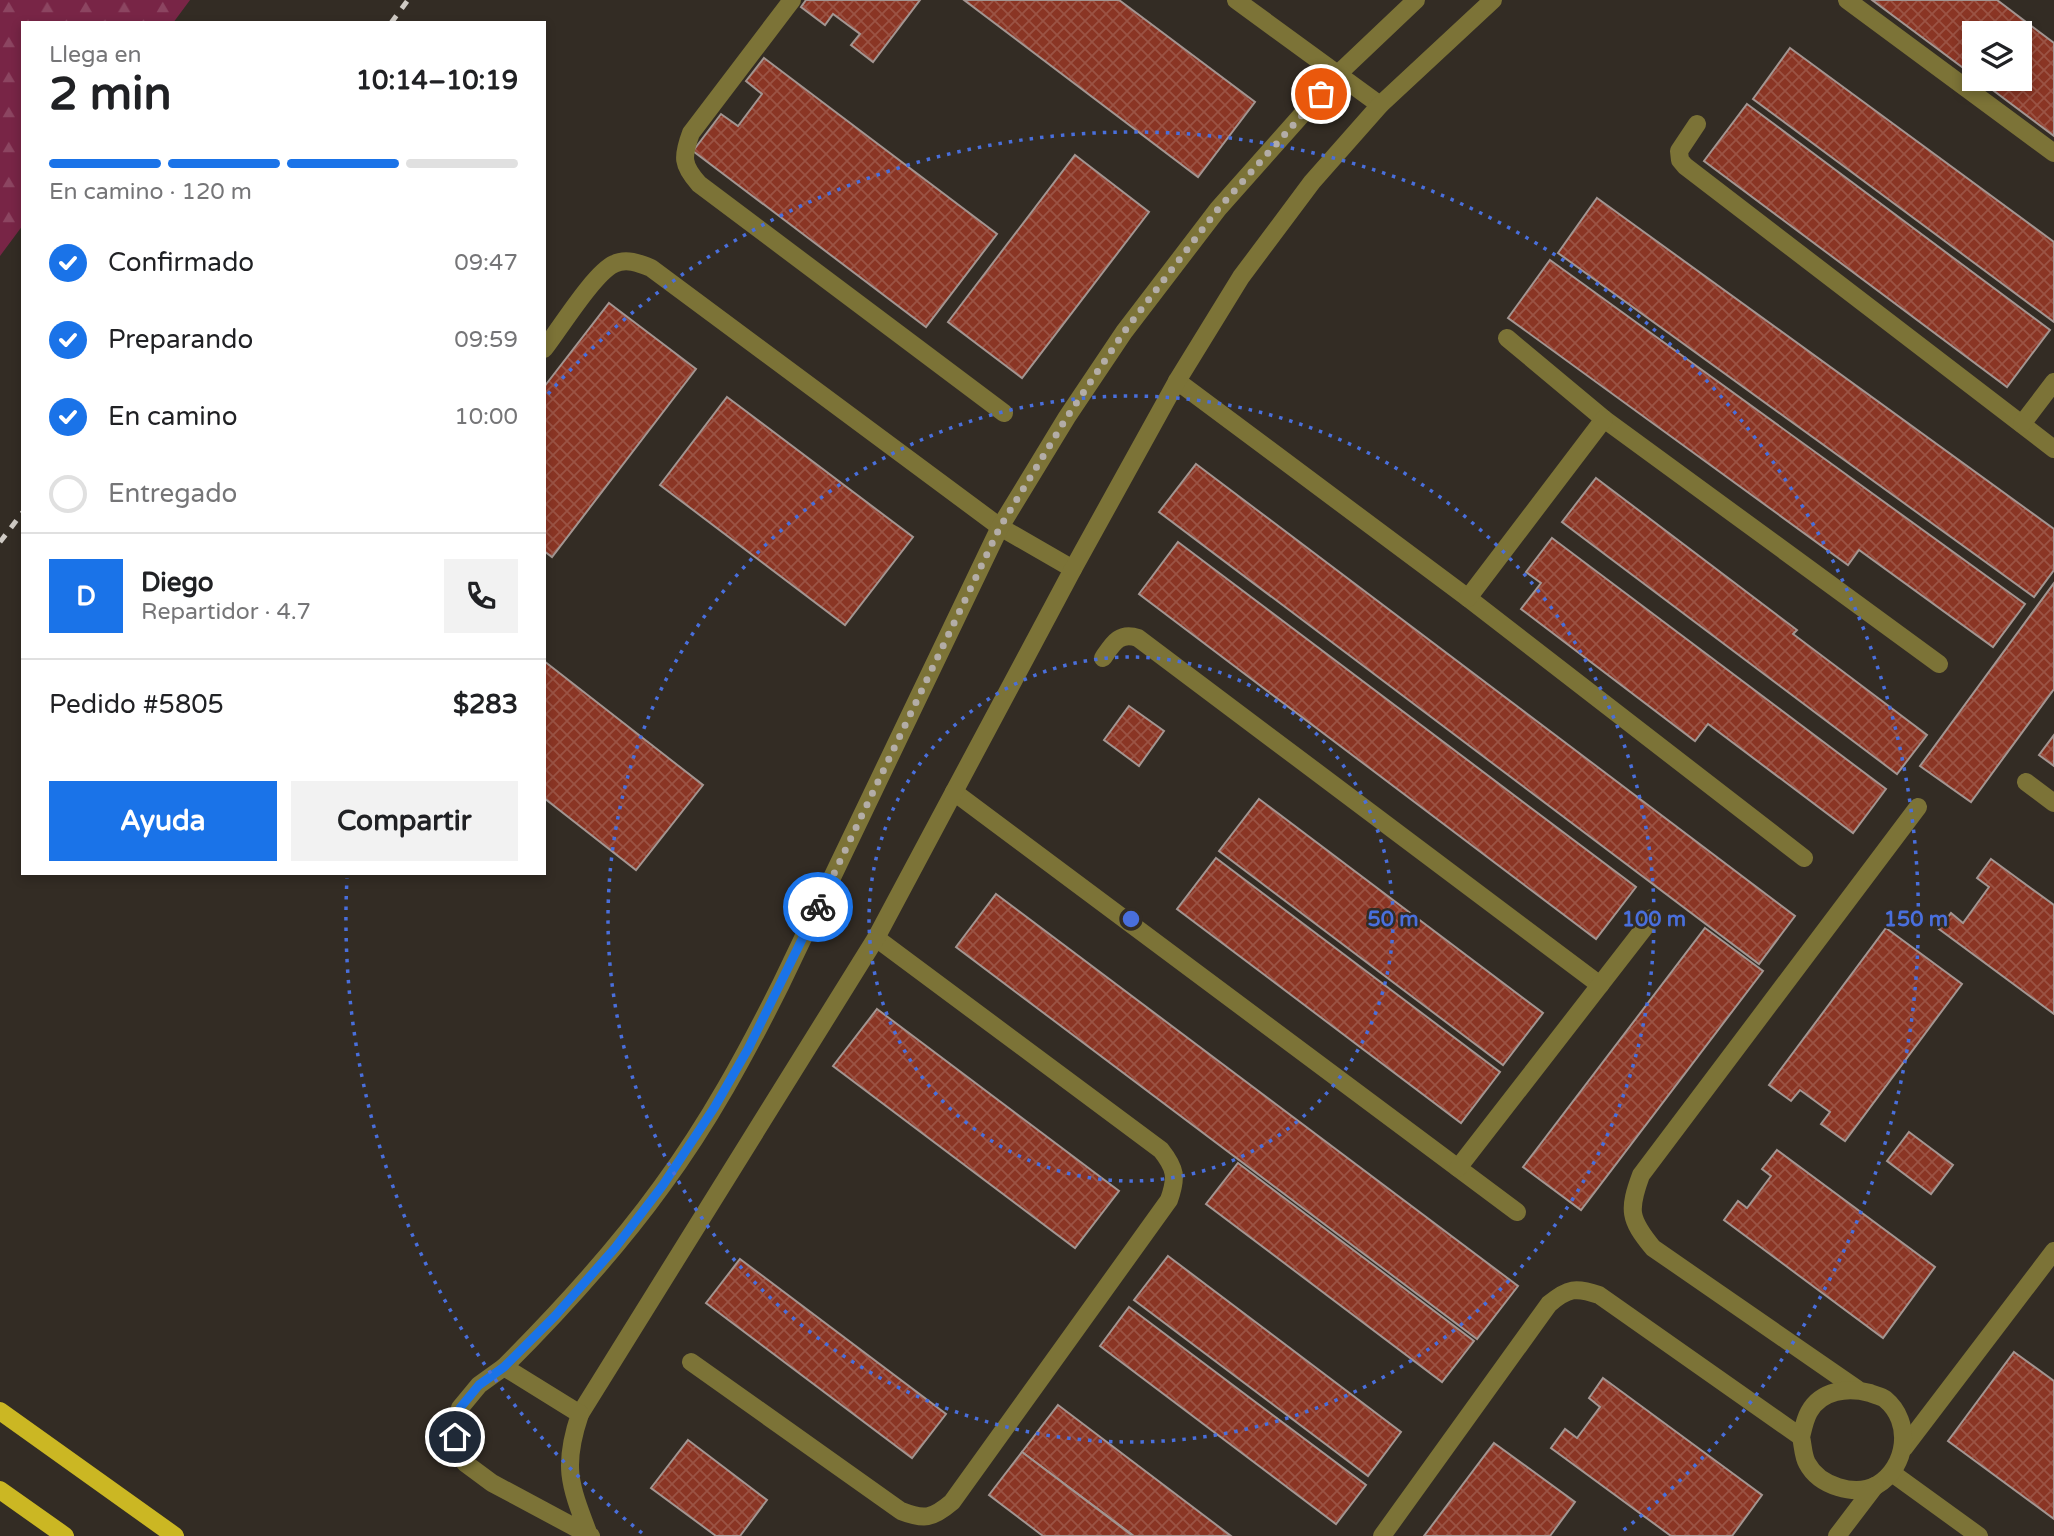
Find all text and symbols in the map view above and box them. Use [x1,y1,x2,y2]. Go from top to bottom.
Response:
map controls [1962,21,2032,91]
button: layers [1962,21,2032,91]
text: Llega en [49,41,141,69]
pin [1291,64,1351,124]
text: 10:14–10:19 [356,65,518,96]
text: 2 min [49,67,172,122]
icon: bag [1302,75,1340,113]
text: En camino · 120 m [49,178,252,206]
icon: check [49,244,87,282]
text: Confirmado [108,247,254,278]
text: 09:47 [454,249,518,277]
icon: check [49,321,87,359]
text: Preparando [108,324,253,355]
text: 09:59 [454,326,518,354]
icon: check [49,398,87,436]
text: En camino [108,401,237,432]
text: 10:00 [454,403,518,431]
text: Entregado [108,478,237,509]
button: phone [444,559,518,633]
text: Diego [141,567,214,598]
text: D [76,581,96,612]
text: Repartidor · 4.7 [141,598,311,626]
text: Pedido #5805 [49,689,224,720]
text: $283 [453,689,518,720]
button: Ayuda [49,781,277,861]
button: Compartir [291,781,518,861]
courier [783,872,853,942]
icon: bike [799,888,837,926]
centre of rings [1119,907,1143,931]
text: 50 m [1367,907,1419,932]
text: 100 m [1622,907,1686,932]
text: 150 m [1884,907,1948,932]
pin [425,1407,485,1467]
icon: home [436,1418,474,1456]

